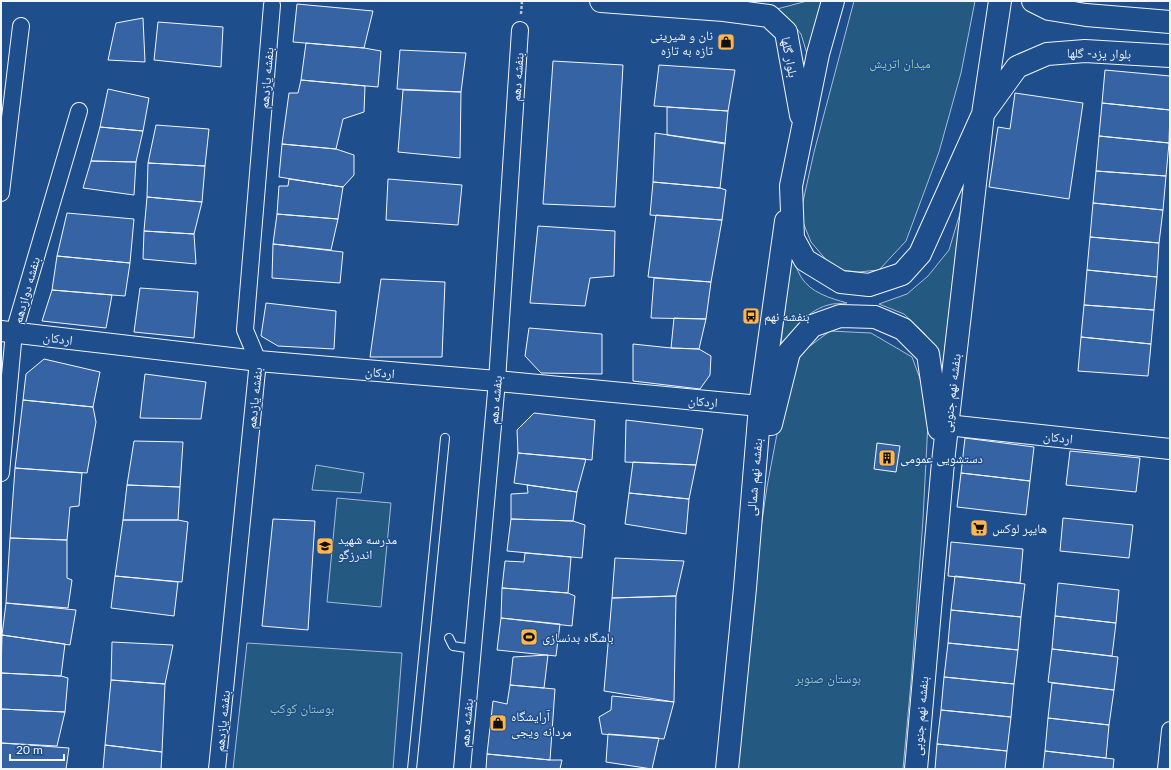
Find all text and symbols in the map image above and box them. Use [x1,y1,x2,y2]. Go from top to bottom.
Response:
place label: نان و شیرینی تازه به تازه [650,27,713,59]
shop icon: نان و شیرینی تازه به تازه [716,32,736,52]
street label: بلوار گلها [777,35,802,79]
street label: بلوار یزد- گلها [1067,44,1131,63]
street label: بنفشه یازدهم [255,46,278,110]
street label: بنفشه دهم [507,52,528,102]
park label: میدان اتریش [869,55,931,72]
street label: بنفشه دوازدهم [9,255,44,325]
bus stop icon: بنفشه نهم [741,306,761,326]
place label: بنفشه نهم [764,308,810,325]
street label: اردکان [42,328,74,349]
street label: بنفشه نهم جنوبی [938,353,965,434]
street label: اردکان [364,363,396,382]
street label: بنفشه یازدهم [243,366,266,430]
street label: بنفشه دهم [485,375,506,425]
street label: اردکان [687,392,719,411]
street label: اردکان [1042,427,1074,448]
street label: بنفشه نهم شمالی [743,438,766,517]
building icon: دستشویی عمومی [877,448,897,468]
place label: دستشویی عمومی [900,450,983,467]
supermarket icon: هایپر لوکس [969,518,989,538]
place label: هایپر لوکس [992,520,1047,537]
place label: مدرسه شهید اندرزگو [338,531,397,563]
school or university icon: مدرسه شهید اندرزگو [315,536,335,556]
sports icon: باشگاه بدنسازی [519,627,539,647]
place label: باشگاه بدنسازی [542,629,614,646]
park label: بوستان صنوبر [794,670,861,687]
street label: بنفشه نهم جنوبی [909,676,932,756]
street label: بنفشه یازدهم [211,689,234,753]
street label: بنفشه دهم [456,698,477,748]
park label: بوستان کوکب [270,700,334,717]
place label: آرایشگاه مردانه ویجی [511,708,572,740]
shop icon: آرایشگاه مردانه ویجی [488,713,508,733]
scale bar [10,736,64,762]
text: 20 m [16,742,43,757]

